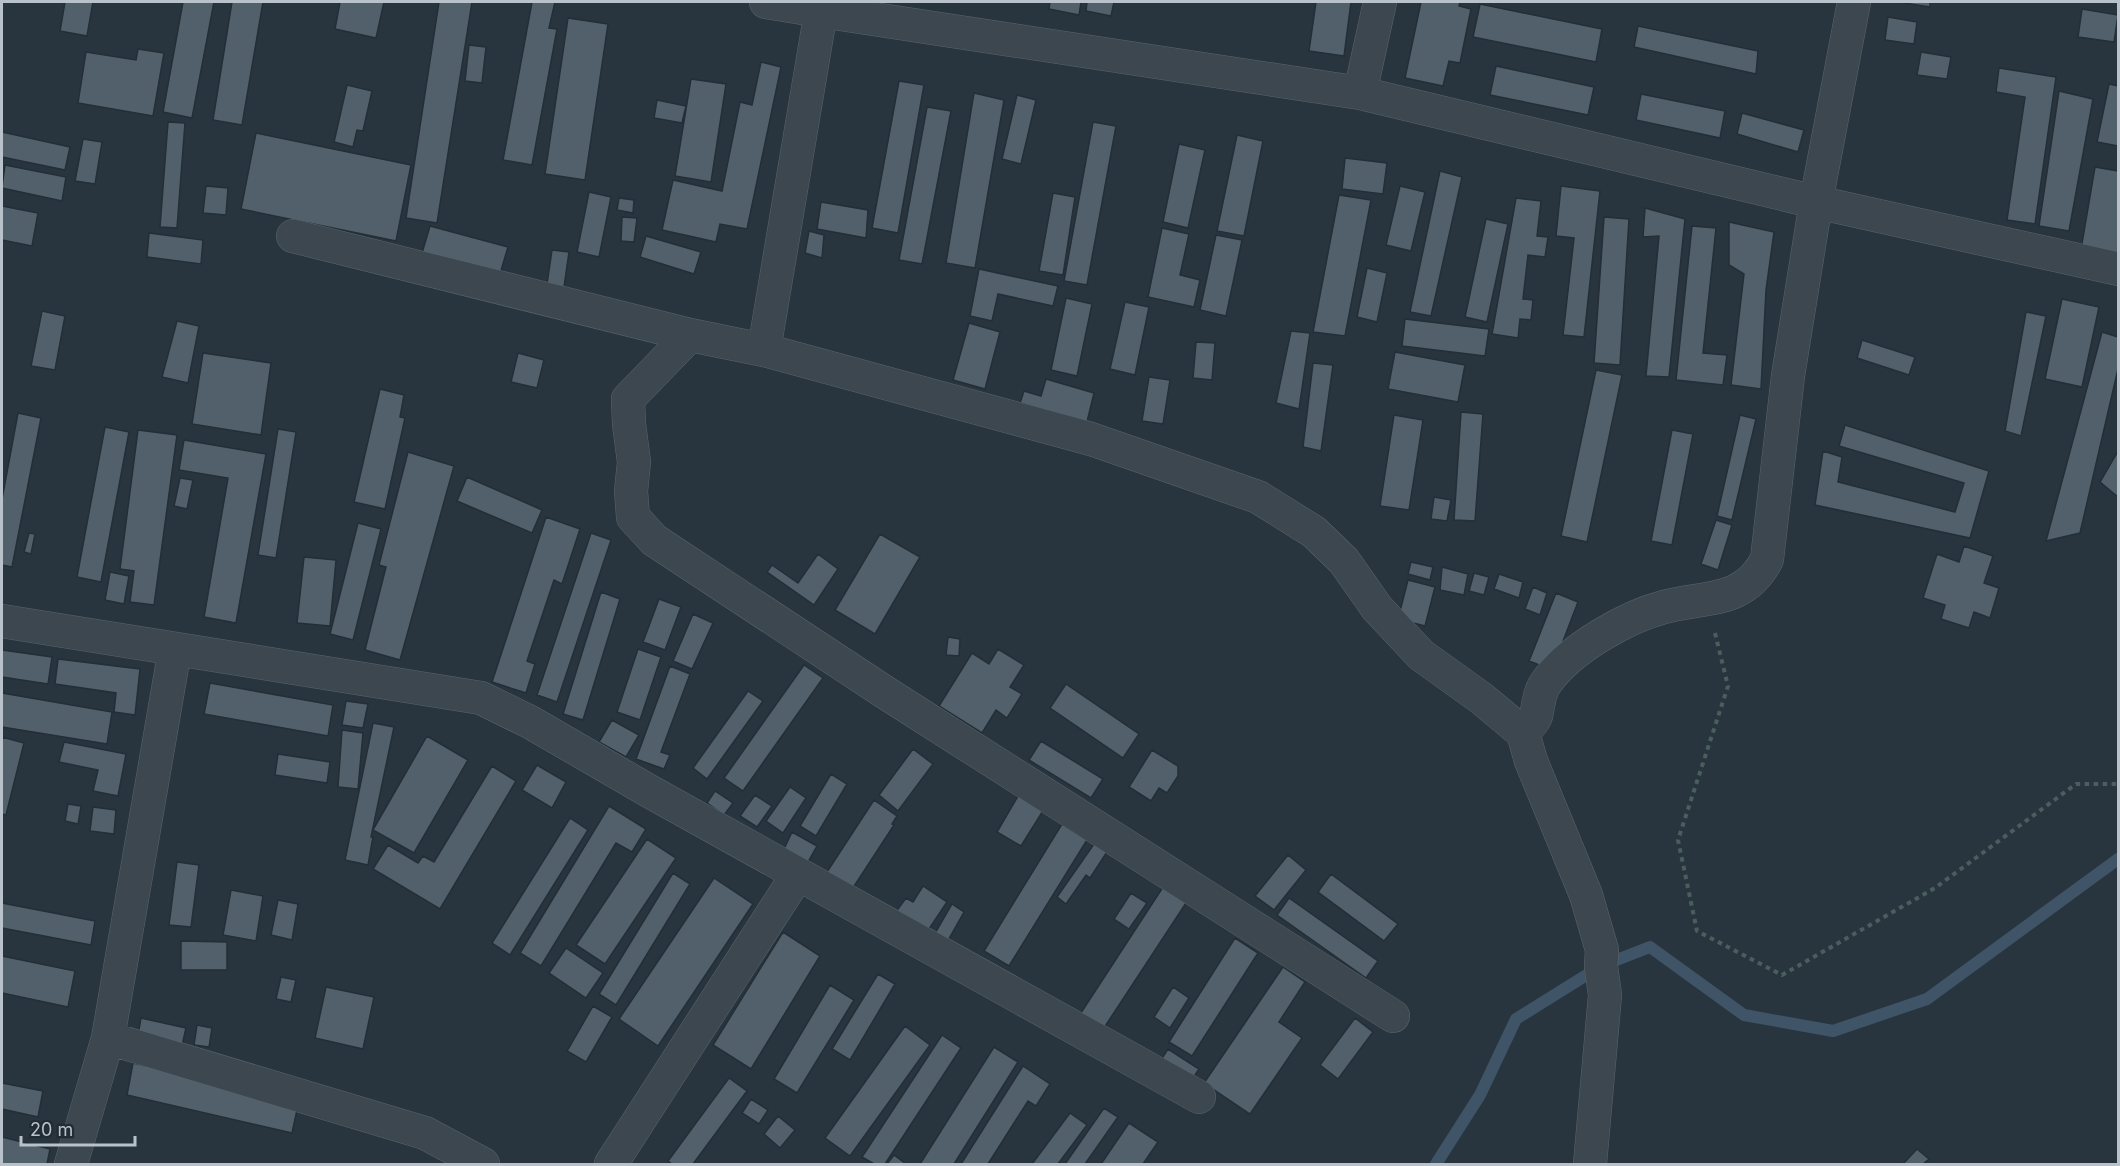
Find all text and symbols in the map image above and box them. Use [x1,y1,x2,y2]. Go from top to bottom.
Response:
scale bar [21,1109,135,1147]
text: 20 m [30,1119,73,1140]

